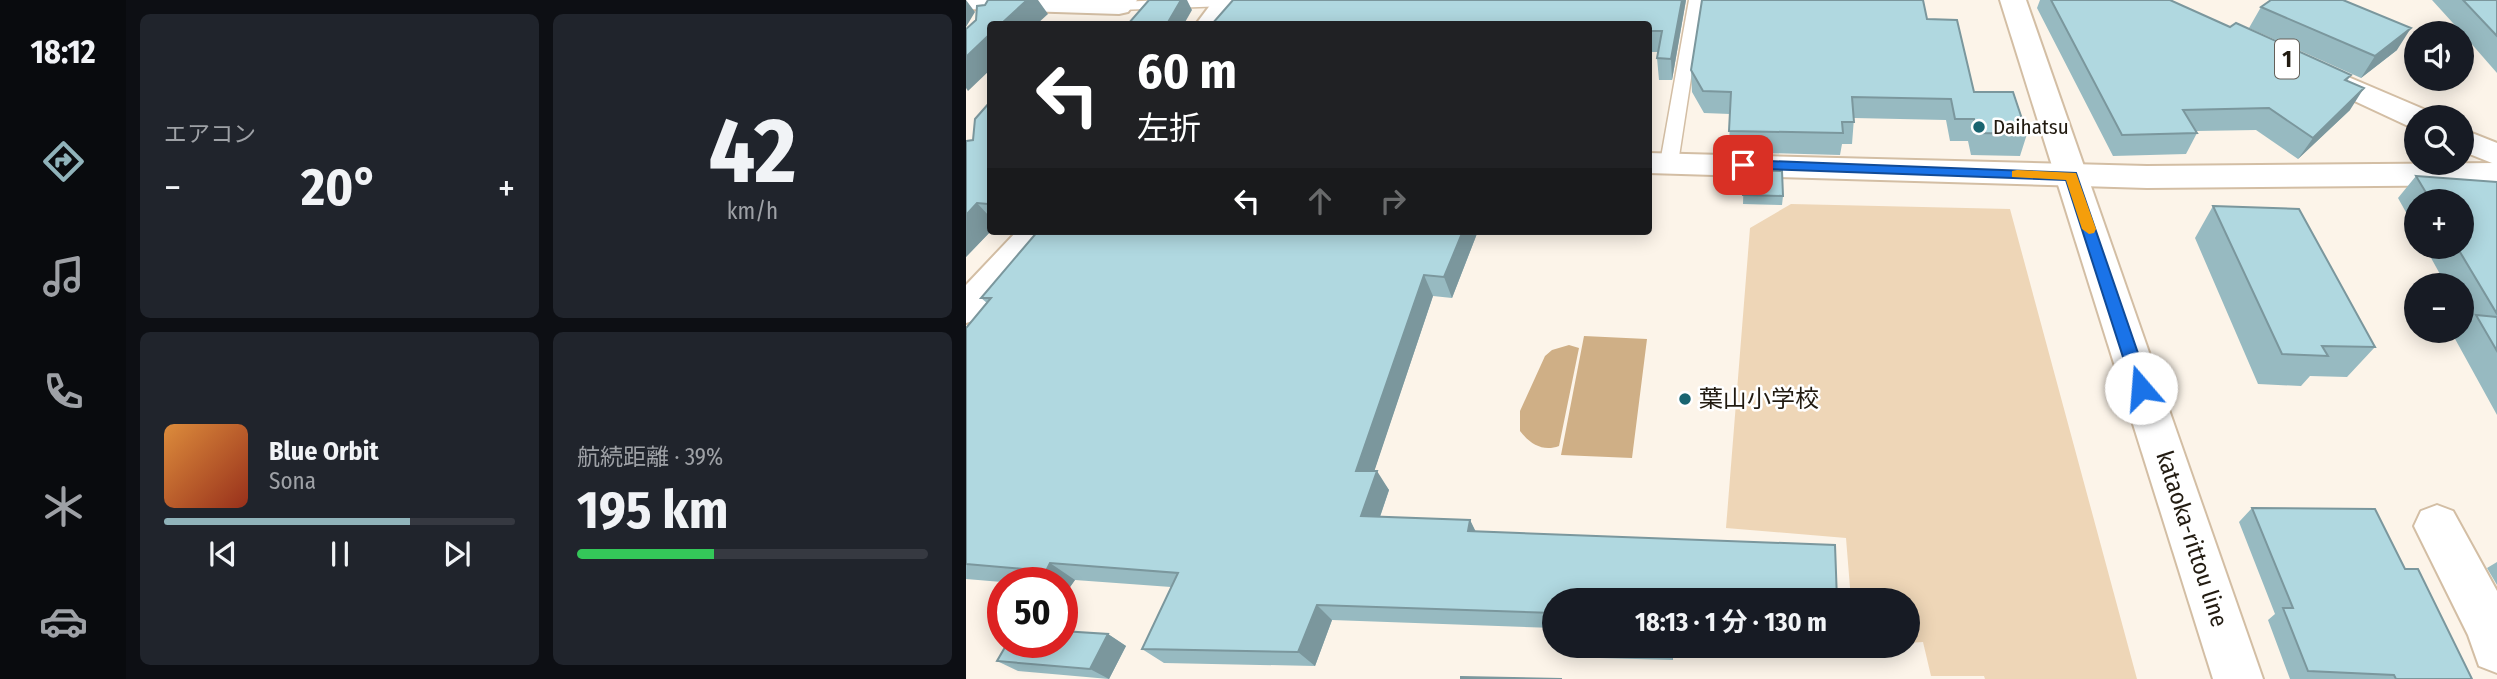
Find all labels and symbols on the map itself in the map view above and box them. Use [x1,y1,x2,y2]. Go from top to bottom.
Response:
road number: 1 [2275,40,2299,78]
place label: Daihatsu [1993,114,2069,140]
marker: Daihatsu [1971,119,1987,135]
pin [1713,135,1773,195]
position arrow [2104,351,2178,425]
place label: 葉山小学校 [1699,385,1819,413]
marker: 葉山小学校 [1677,391,1693,407]
street label: kataoka-rittou line [2150,448,2234,630]
speed limit sign: 50 [987,567,1078,658]

